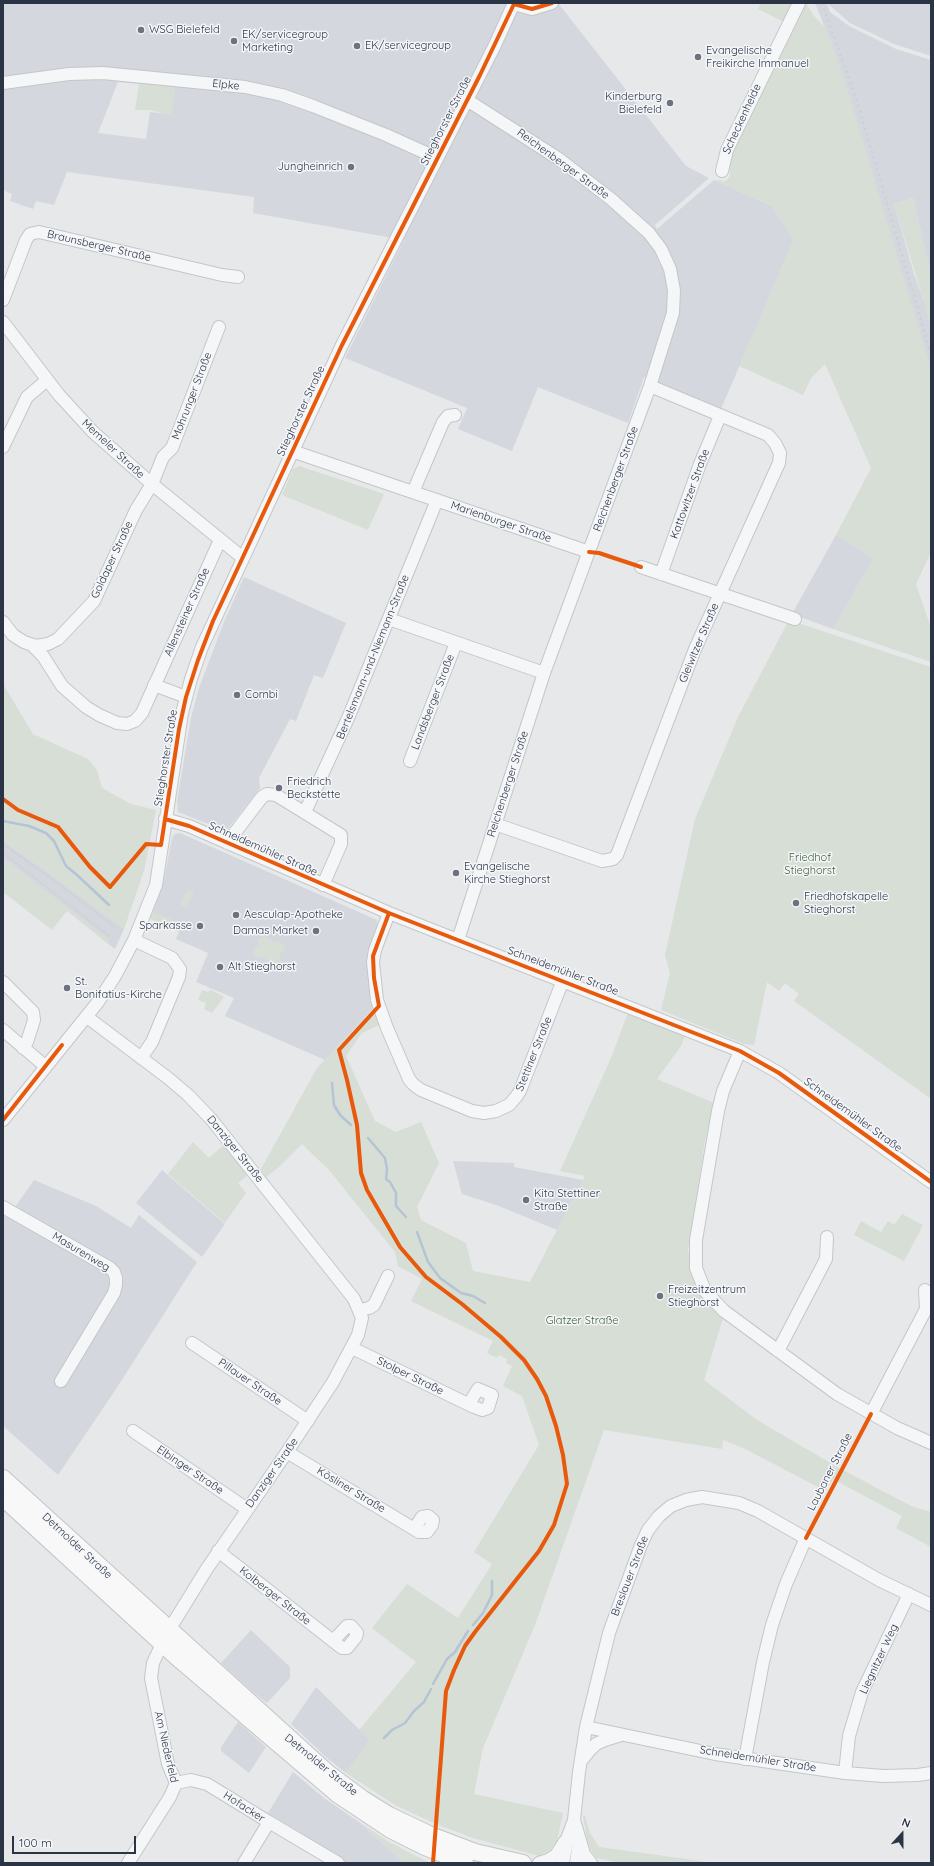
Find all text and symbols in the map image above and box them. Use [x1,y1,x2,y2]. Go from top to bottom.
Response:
place label: WSG Bielefeld [149,23,220,37]
marker: WSG Bielefeld [136,25,146,35]
place label: EK/servicegroup Marketing [242,28,328,54]
marker: EK/servicegroup Marketing [229,36,239,46]
place label: EK/servicegroup [365,39,451,53]
marker: EK/servicegroup [352,41,362,51]
place label: Evangelische Freikirche Immanuel [706,44,809,70]
marker: Evangelische Freikirche Immanuel [693,52,703,62]
street label: Stieghorster Straße [418,74,474,168]
street label: Elpke [212,77,240,93]
street label: Scheckenheide [720,82,764,156]
place label: Kinderburg Bielefeld [605,90,662,116]
marker: Kinderburg Bielefeld [665,98,675,108]
street label: Reichenberger Straße [514,126,612,202]
place label: Jungheinrich [278,160,343,174]
marker: Jungheinrich [346,162,356,172]
street label: Braunsberger Straße [46,228,152,264]
street label: Mohrunger Straße [169,350,215,442]
street label: Stieghorster Straße [274,364,328,458]
street label: Memeler Straße [79,417,147,481]
street label: Reichenberger Straße [591,425,641,533]
street label: Kattowitzer Straße [668,447,712,541]
street label: Marienburger Straße [449,499,553,545]
street label: Goldaper Straße [88,519,136,601]
street label: Allensteiner Straße [162,566,212,658]
street label: Bertelsmann-und-Niemann-Straße [334,573,412,741]
street label: Gleiwitzer Straße [676,601,722,685]
street label: Landsberger Straße [409,652,457,752]
place label: Combi [245,688,278,702]
marker: Combi [232,690,242,700]
street label: Stieghorster Straße [152,708,180,808]
street label: Reichenberger Straße [485,729,531,839]
place label: Friedrich Beckstette [287,775,341,801]
marker: Friedrich Beckstette [274,783,284,793]
street label: Schneidemühler Straße [206,819,320,879]
park label: Friedhof Stieghorst [784,851,836,877]
place label: Evangelische Kirche Stieghorst [464,860,550,886]
marker: Evangelische Kirche Stieghorst [451,868,461,878]
place label: Friedhofskapelle Stieghorst [804,890,888,916]
marker: Friedhofskapelle Stieghorst [791,898,801,908]
place label: Aesculap-Apotheke [244,908,343,922]
marker: Aesculap-Apotheke [231,910,241,920]
place label: Sparkasse [139,919,192,933]
marker: Sparkasse [195,921,205,931]
place label: Damas Market [233,924,308,938]
marker: Damas Market [311,926,321,936]
street label: Schneidemühler Straße [506,944,620,998]
place label: Alt Stieghorst [228,960,296,974]
marker: Alt Stieghorst [215,962,225,972]
place label: St. Bonifatius-Kirche [75,975,162,1001]
marker: St. Bonifatius-Kirche [62,983,72,993]
street label: Stettiner Straße [513,1015,555,1093]
street label: Schneidemühler Straße [801,1075,905,1155]
street label: Danziger Straße [204,1113,266,1185]
place label: Kita Stettiner Straße [534,1187,600,1213]
marker: Kita Stettiner Straße [521,1195,531,1205]
street label: Masurenweg [50,1230,112,1274]
place label: Freizeitzentrum Stieghorst [668,1283,746,1309]
marker: Freizeitzentrum Stieghorst [655,1291,665,1301]
park label: Glatzer Straße [546,1314,618,1328]
street label: Stolper Straße [374,1354,446,1398]
street label: Pillauer Straße [216,1356,284,1408]
street label: Laubaner Straße [805,1431,855,1513]
street label: Danziger Straße [243,1436,301,1510]
street label: Elbinger Straße [154,1443,226,1497]
street label: Kösliner Straße [314,1464,388,1516]
street label: Detmolder Straße [39,1510,115,1582]
street label: Breslauer Straße [609,1534,651,1618]
street label: Kolberger Straße [237,1564,313,1628]
street label: Liegnitzer Weg [857,1622,901,1696]
street label: Am Niederfeld [151,1710,181,1784]
street label: Detmolder Straße [282,1731,360,1799]
street label: Schneidemühler Straße [699,1743,817,1775]
street label: Hofacker [221,1789,267,1825]
north arrow [882,1814,922,1854]
text: N [900,1815,913,1831]
scale bar [14,1828,138,1854]
text: 100 m [19,1835,52,1850]

